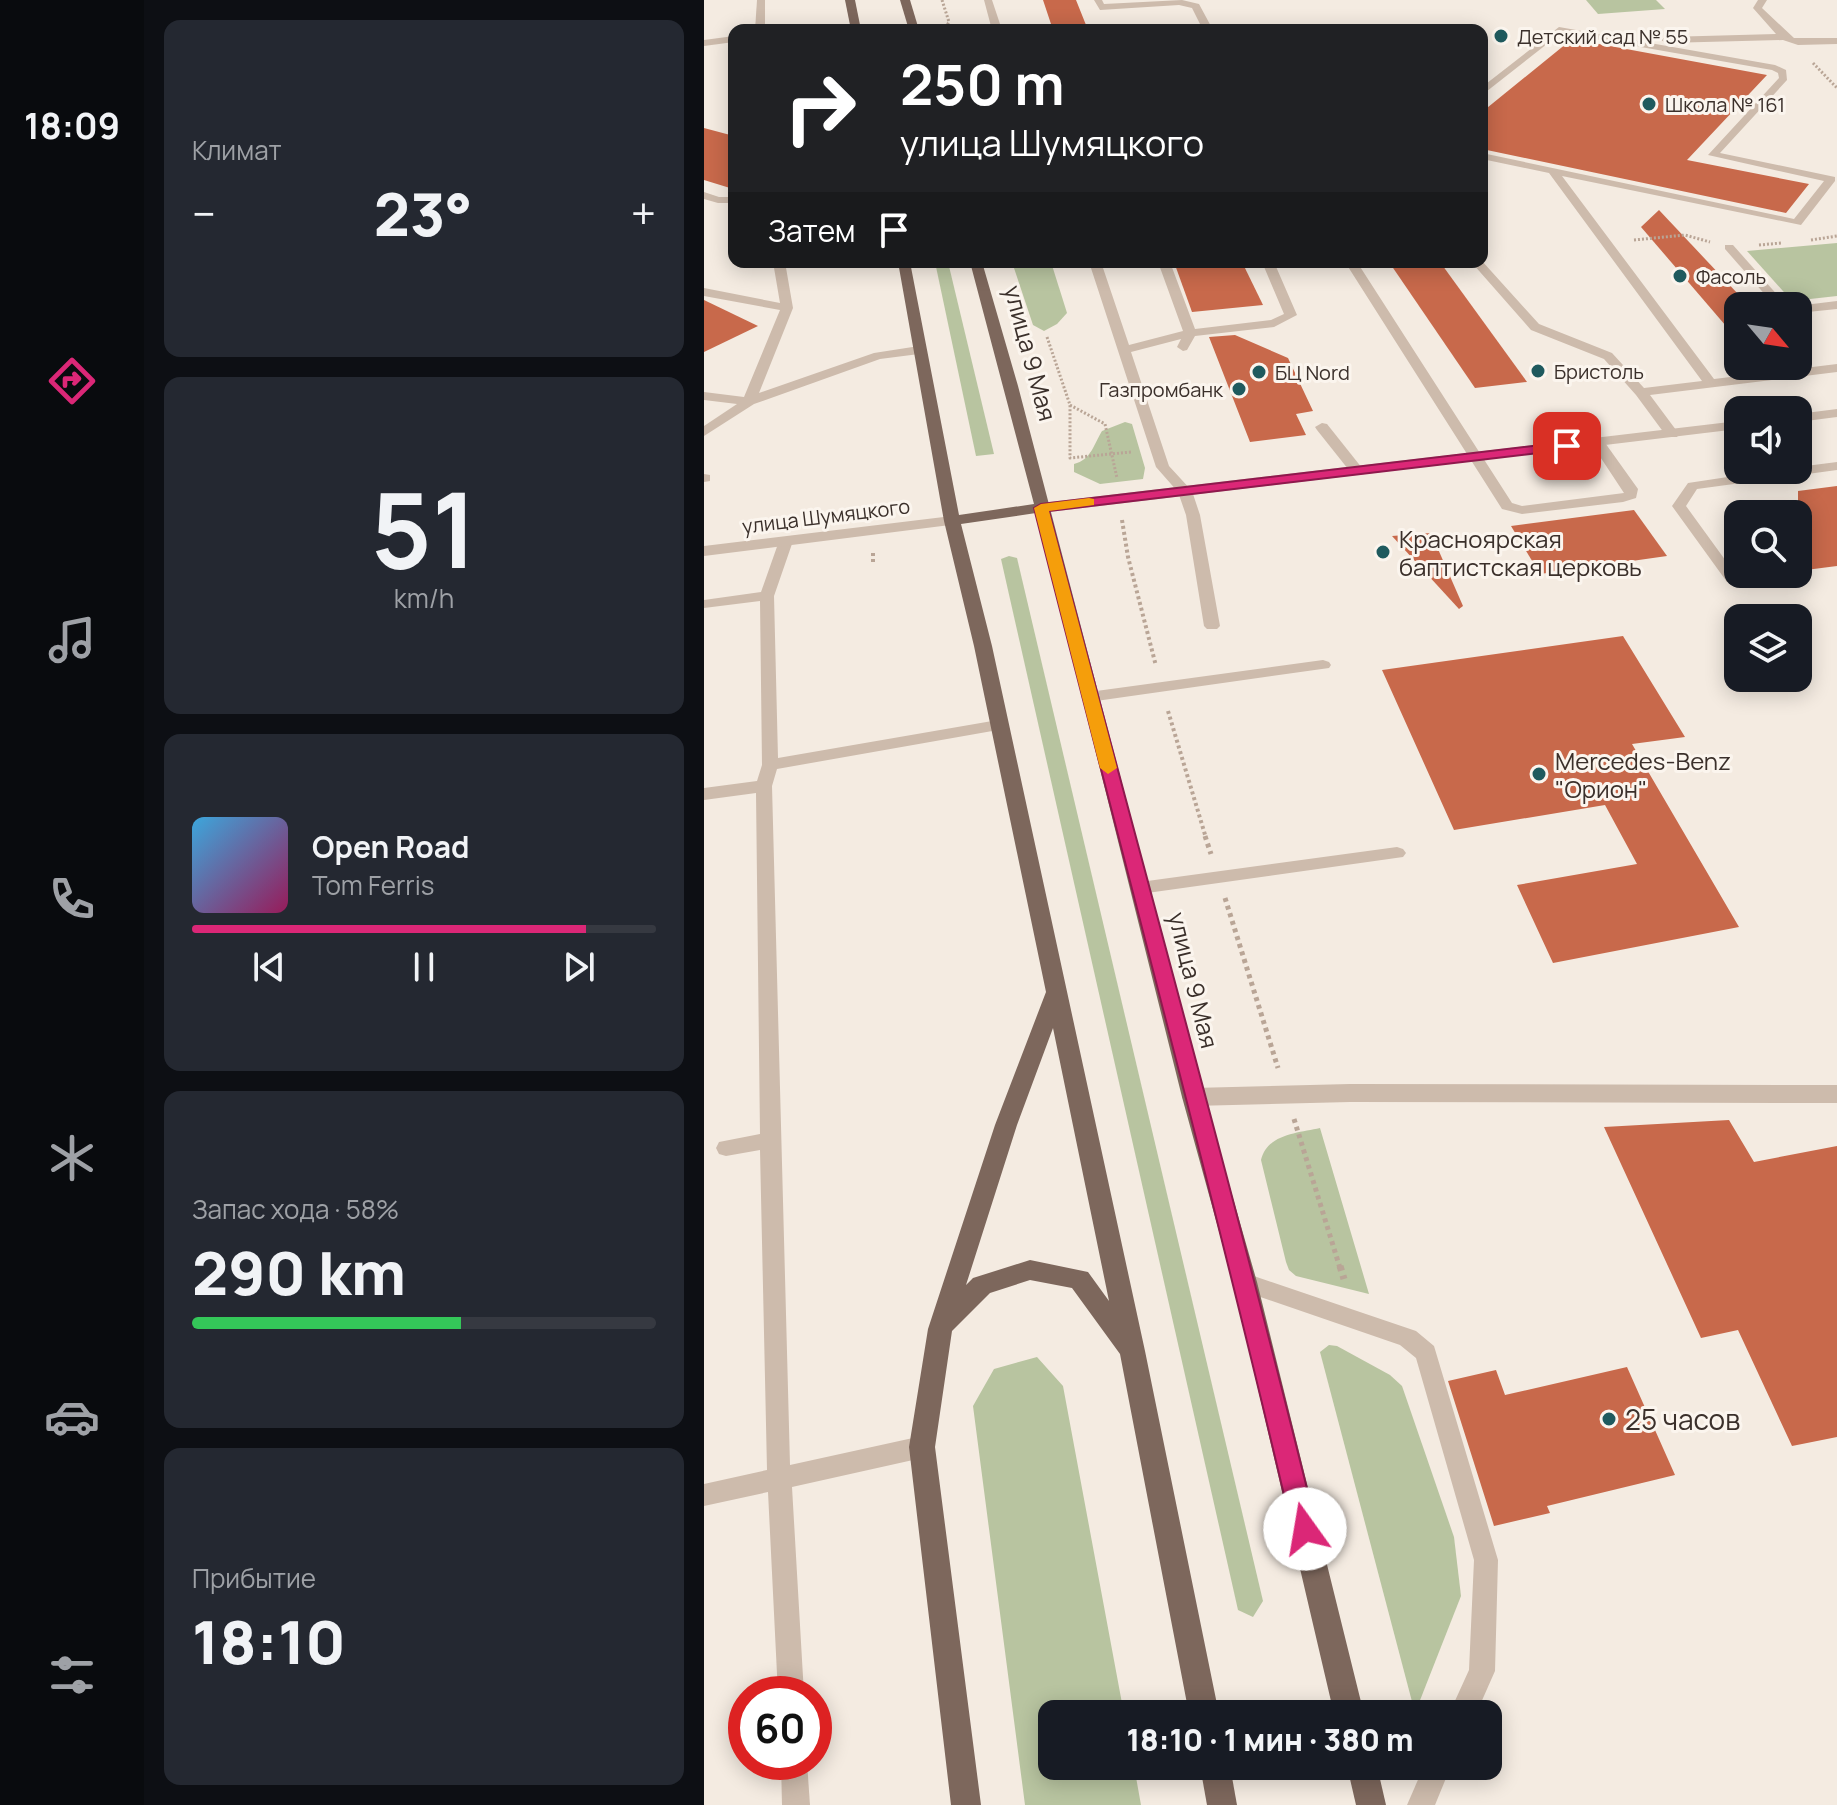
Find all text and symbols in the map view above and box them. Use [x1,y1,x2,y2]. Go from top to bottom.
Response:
place label: Детский сад № 55 [1517,23,1688,50]
marker: Детский сад № 55 [1492,27,1510,45]
text: 250 m [900,45,1065,122]
icon: right [768,56,872,160]
place label: Школа № 161 [1665,91,1785,118]
marker: Школа № 161 [1640,95,1658,113]
text: 18:09 [24,101,120,150]
text: улица Шумяцкого [900,118,1204,167]
text: Климат [192,132,282,168]
text: 23° [374,172,473,254]
text: − [192,183,216,243]
text: + [631,183,656,243]
icon: arrive [872,208,916,252]
text: Затем [768,210,856,251]
place label: Фасоль [1696,263,1766,290]
marker: Фасоль [1671,267,1689,285]
street label: улица 9 Мая [997,282,1065,424]
north arrow [1724,292,1812,380]
map controls [1724,292,1812,692]
icon: directions [44,353,100,409]
place label: Бристоль [1554,358,1644,385]
place label: БЦ Nord [1275,359,1350,386]
marker: Бристоль [1529,362,1547,380]
marker: БЦ Nord [1250,363,1268,381]
place label: Газпромбанк [1099,376,1224,403]
marker: Газпромбанк [1230,380,1248,398]
button: sound [1724,396,1812,484]
pin [1533,412,1601,480]
icon: arrive [1545,424,1589,468]
text: 51 [371,457,477,599]
street label: улица Шумяцкого [741,492,912,540]
button: search [1724,500,1812,588]
place label: Красноярская баптистская церковь [1399,522,1642,583]
marker: Красноярская баптистская церковь [1374,543,1392,561]
text: km/h [394,580,454,616]
button: layers [1724,604,1812,692]
icon: music [44,612,100,668]
place label: Mercedes-Benz "Орион" [1555,744,1731,805]
marker: Mercedes-Benz "Орион" [1530,765,1548,783]
text: Open Road [312,826,469,867]
text: Tom Ferris [312,867,434,903]
icon: phone [44,871,100,927]
street label: улица 9 Мая [1161,909,1227,1051]
icon: previous [247,945,291,989]
icon: pause [402,945,446,989]
icon: next [557,945,601,989]
icon: climate [44,1130,100,1186]
text: Запас хода · 58% [192,1191,399,1227]
text: 290 km [192,1231,406,1313]
icon: car [44,1389,100,1445]
place label: 25 часов [1625,1400,1740,1438]
marker: 25 часов [1600,1410,1618,1428]
position arrow [1263,1487,1347,1571]
text: Прибытие [192,1560,316,1596]
text: 18:10 [192,1600,346,1682]
icon: filters [44,1647,100,1703]
speed limit sign: 60 [728,1676,832,1780]
text: 18:10 · 1 мин · 380 m [1126,1719,1414,1760]

